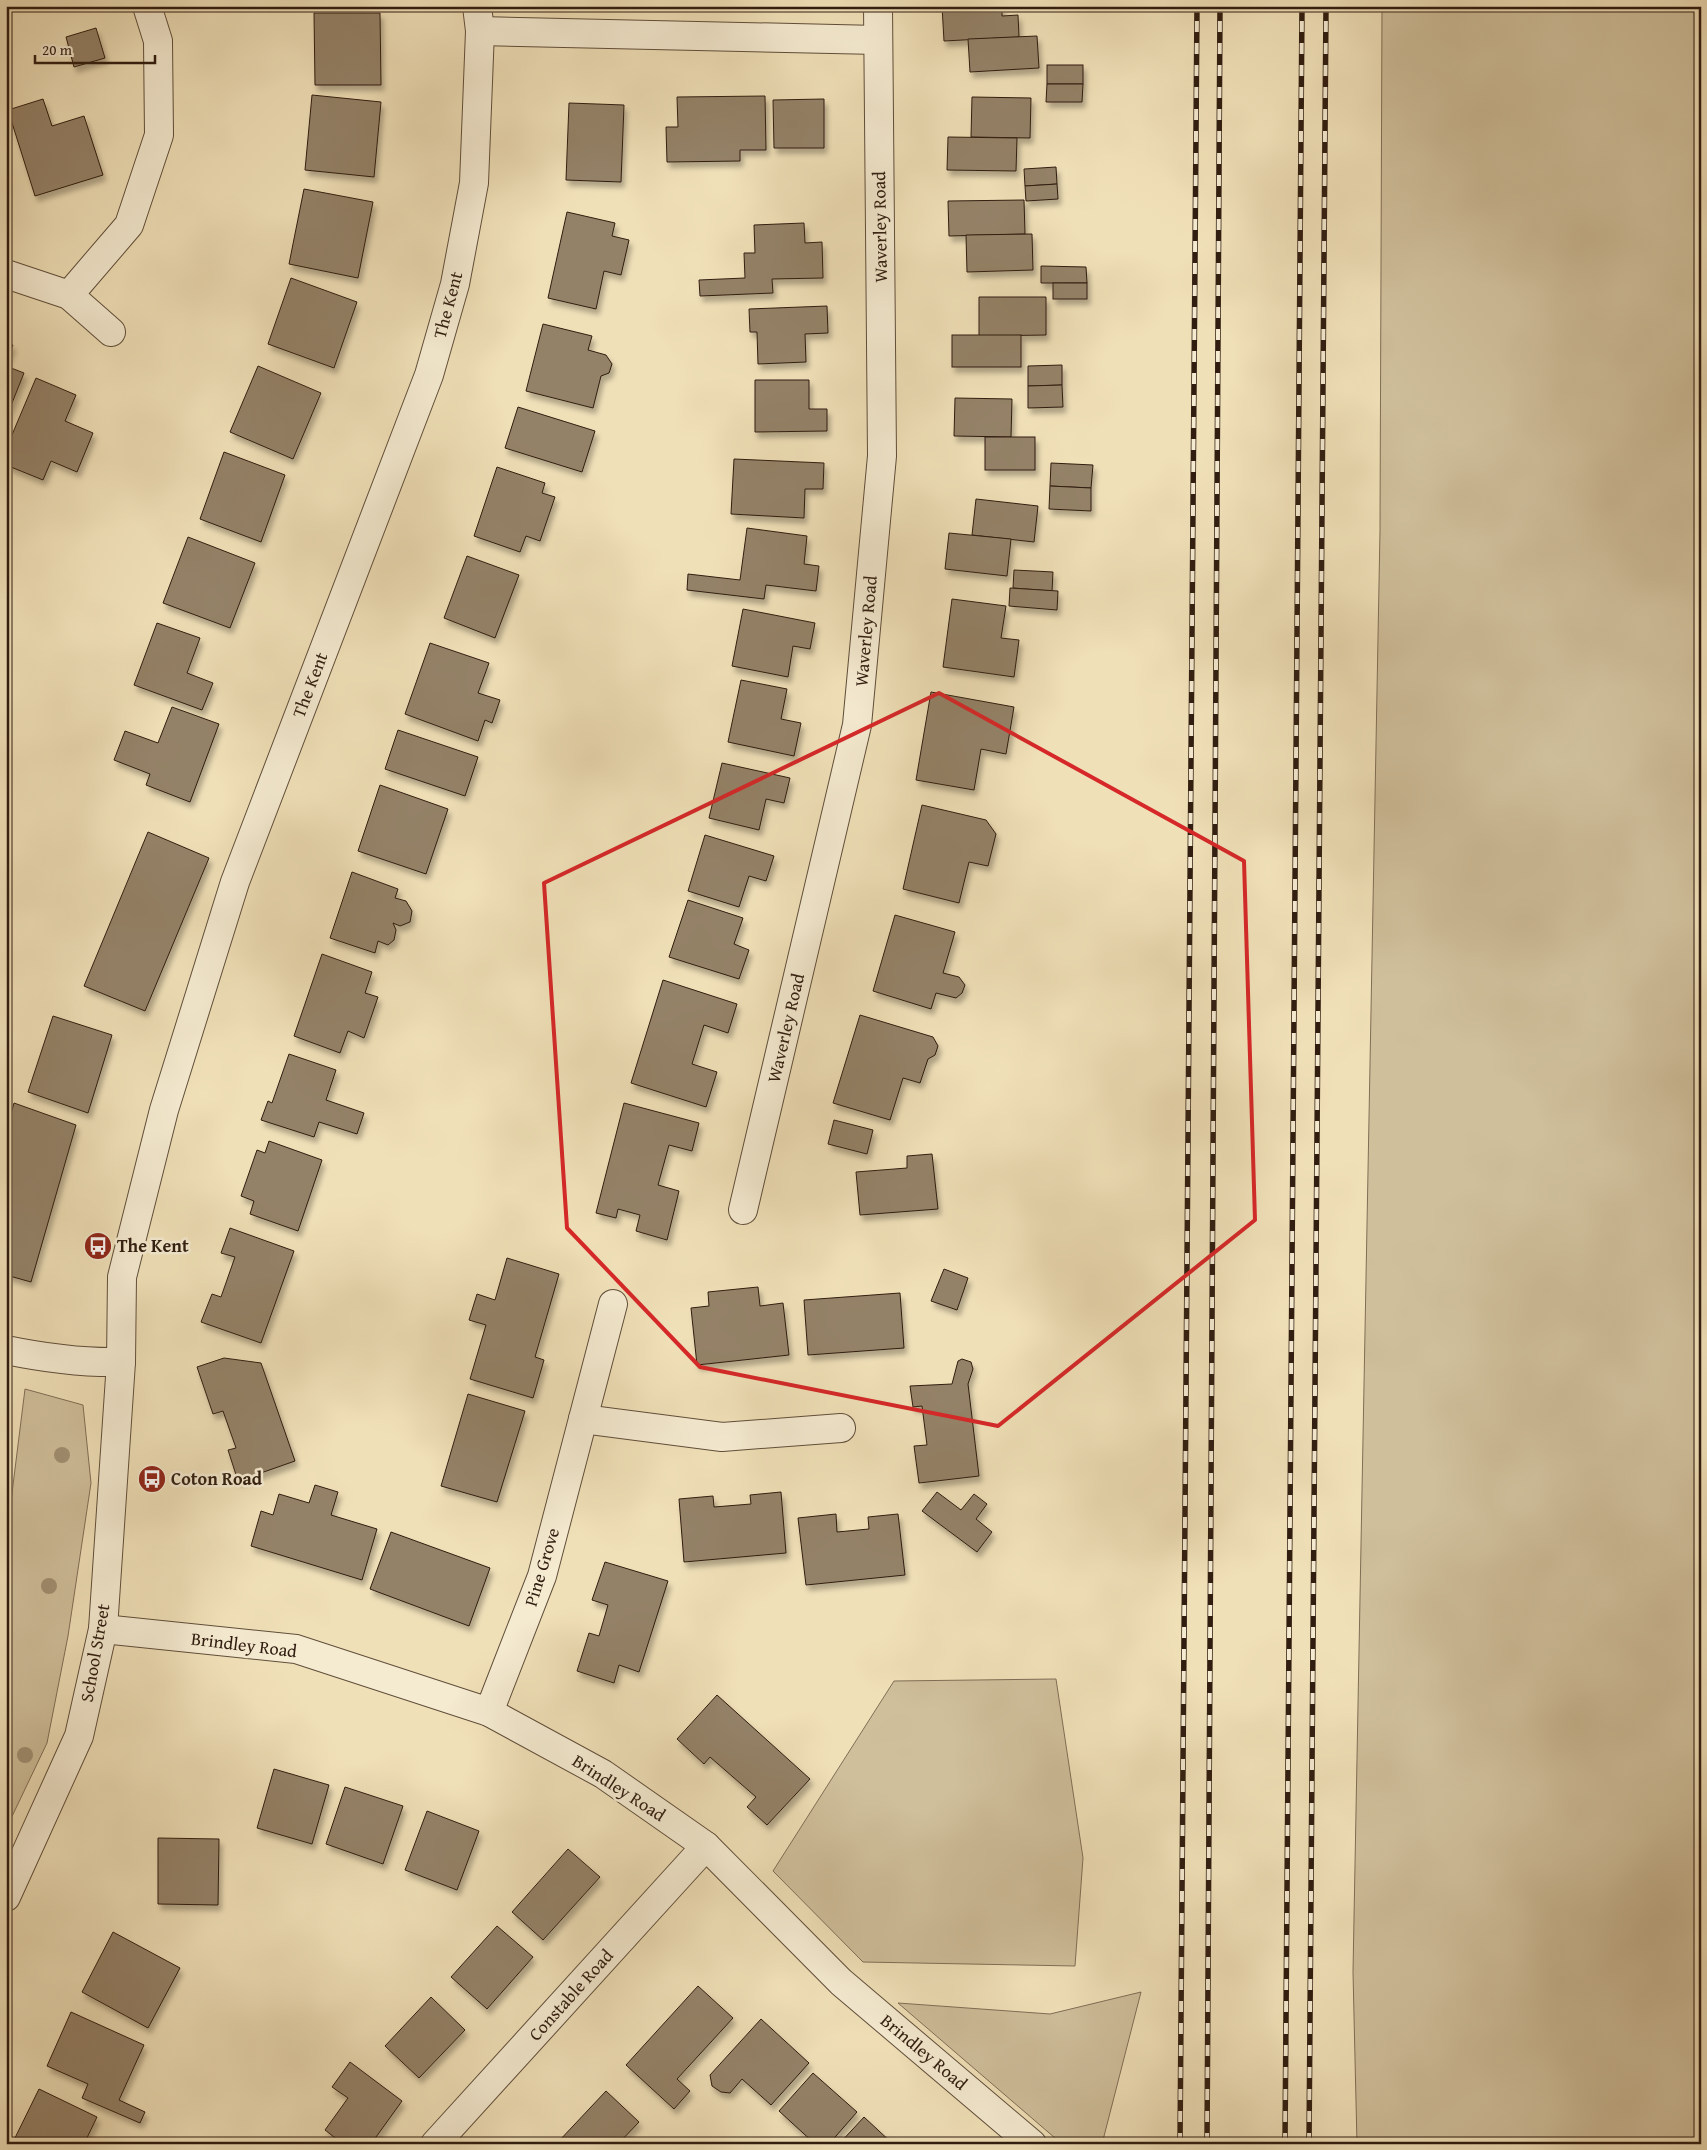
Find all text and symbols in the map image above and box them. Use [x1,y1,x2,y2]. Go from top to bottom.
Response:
scale bar [35,32,155,64]
text: 20 m [42,39,73,60]
street label: Waverley Road [865,171,894,283]
street label: The Kent [426,268,470,341]
street label: Waverley Road [847,574,884,688]
street label: The Kent [285,648,335,721]
street label: Waverley Road [760,970,811,1085]
bus stop icon: The Kent [83,1231,113,1261]
place label: The Kent [117,1232,189,1259]
bus stop icon: Coton Road [137,1464,167,1494]
place label: Coton Road [171,1465,263,1492]
street label: Pine Grove [517,1524,566,1609]
street label: School Street [73,1601,117,1704]
street label: Brindley Road [190,1625,299,1664]
street label: Brindley Road [567,1747,672,1828]
street label: Constable Road [522,1942,620,2047]
street label: Brindley Road [875,2007,974,2096]

